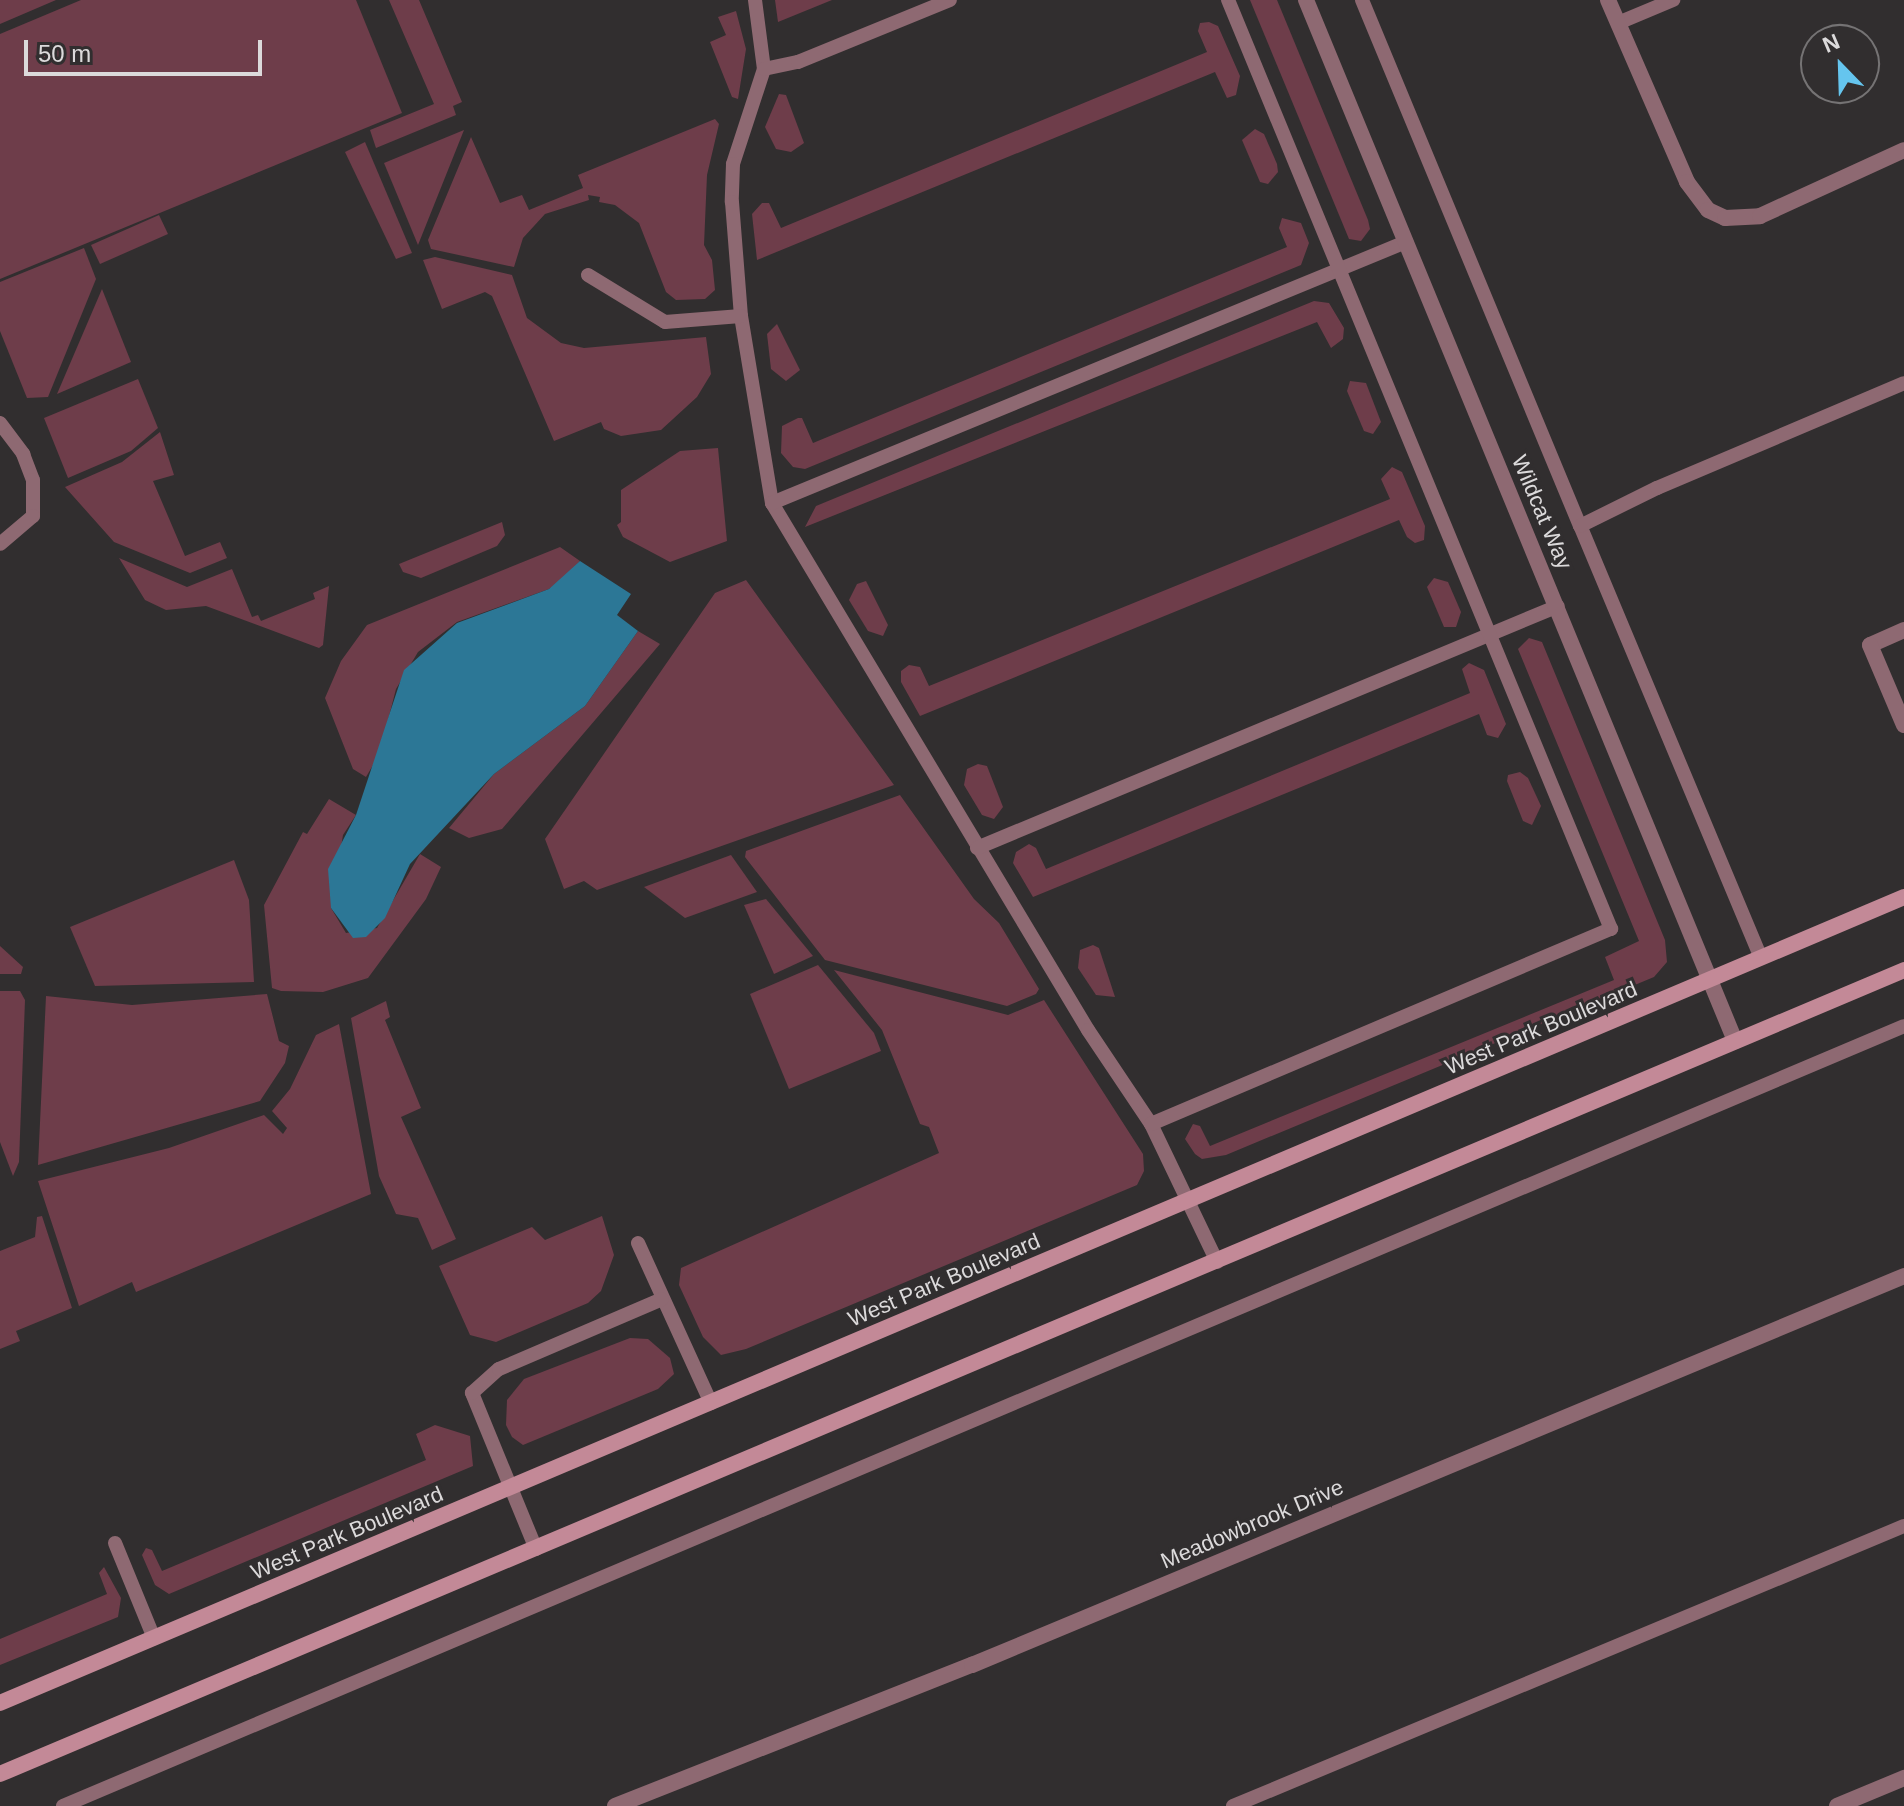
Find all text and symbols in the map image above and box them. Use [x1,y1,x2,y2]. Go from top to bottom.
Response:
scale bar [28,24,266,74]
north arrow [1800,24,1880,104]
text: N [1819,29,1843,58]
text: 50 m [38,40,91,67]
street label: Wildcat Way [1506,451,1578,573]
street label: West Park Boulevard [1441,976,1641,1080]
street label: West Park Boulevard [844,1228,1044,1332]
street label: Meadowbrook Drive [1157,1474,1347,1574]
street label: West Park Boulevard [247,1481,447,1585]

